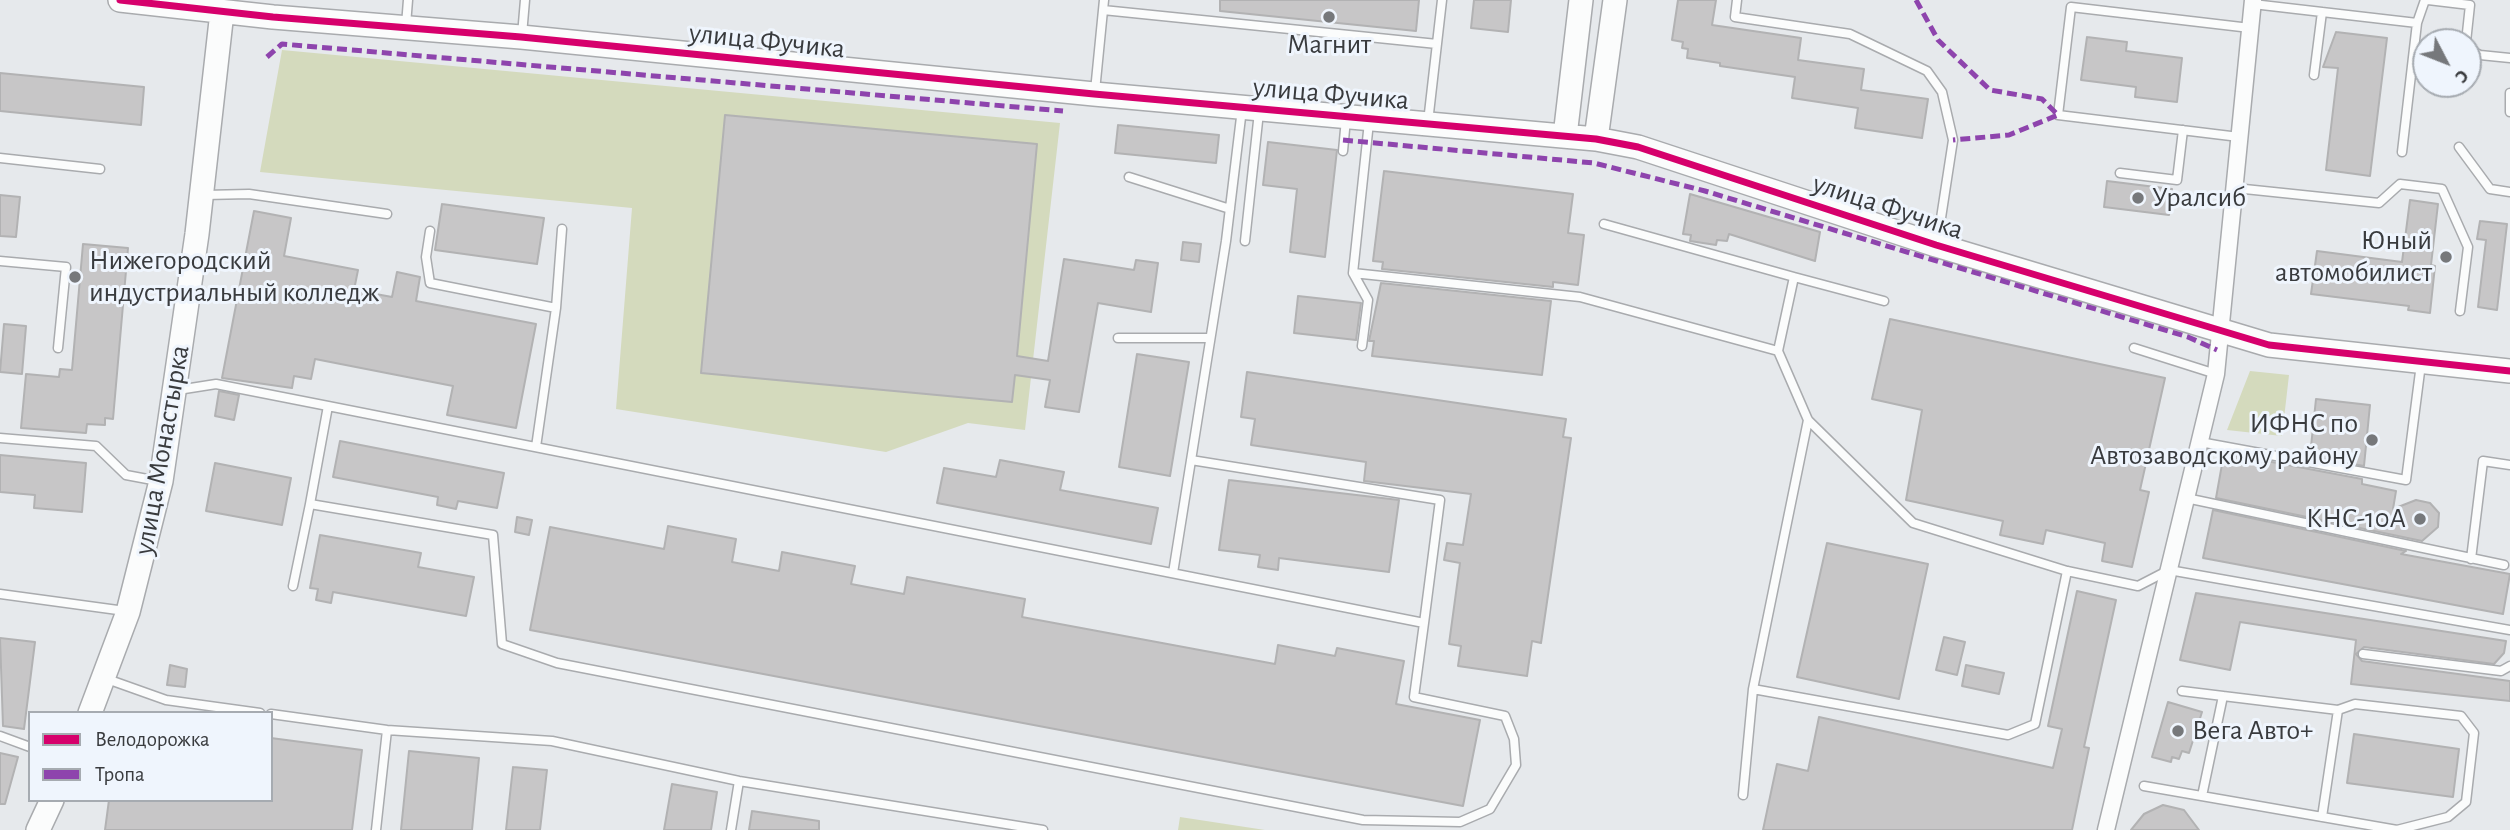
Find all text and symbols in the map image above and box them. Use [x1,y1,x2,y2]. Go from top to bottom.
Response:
marker: Магнит [1321,9,1337,25]
street label: улица Фучика [687,16,847,66]
place label: Магнит [1287,28,1371,62]
north arrow [2412,28,2482,98]
text: С [2451,66,2472,86]
street label: улица Фучика [1252,70,1410,118]
street label: улица Фучика [1808,167,1968,247]
place label: Уралсиб [2152,181,2246,215]
marker: Уралсиб [2130,190,2146,206]
place label: Юный автомобилист [2275,224,2432,290]
place label: Нижегородский индустриальный колледж [89,244,379,310]
marker: Юный автомобилист [2438,249,2454,265]
marker: Нижегородский индустриальный колледж [67,269,83,285]
street label: улица Монастырка [127,342,197,558]
place label: ИФНС по Автозаводскому району [2090,407,2358,473]
marker: ИФНС по Автозаводскому району [2364,432,2380,448]
place label: КНС-10А [2306,502,2406,536]
marker: КНС-10А [2412,511,2428,527]
legend [28,711,273,802]
place label: Вега Авто+ [2192,714,2313,748]
marker: Вега Авто+ [2170,723,2186,739]
text: Велодорожка [95,729,210,750]
text: Тропа [95,764,145,785]

